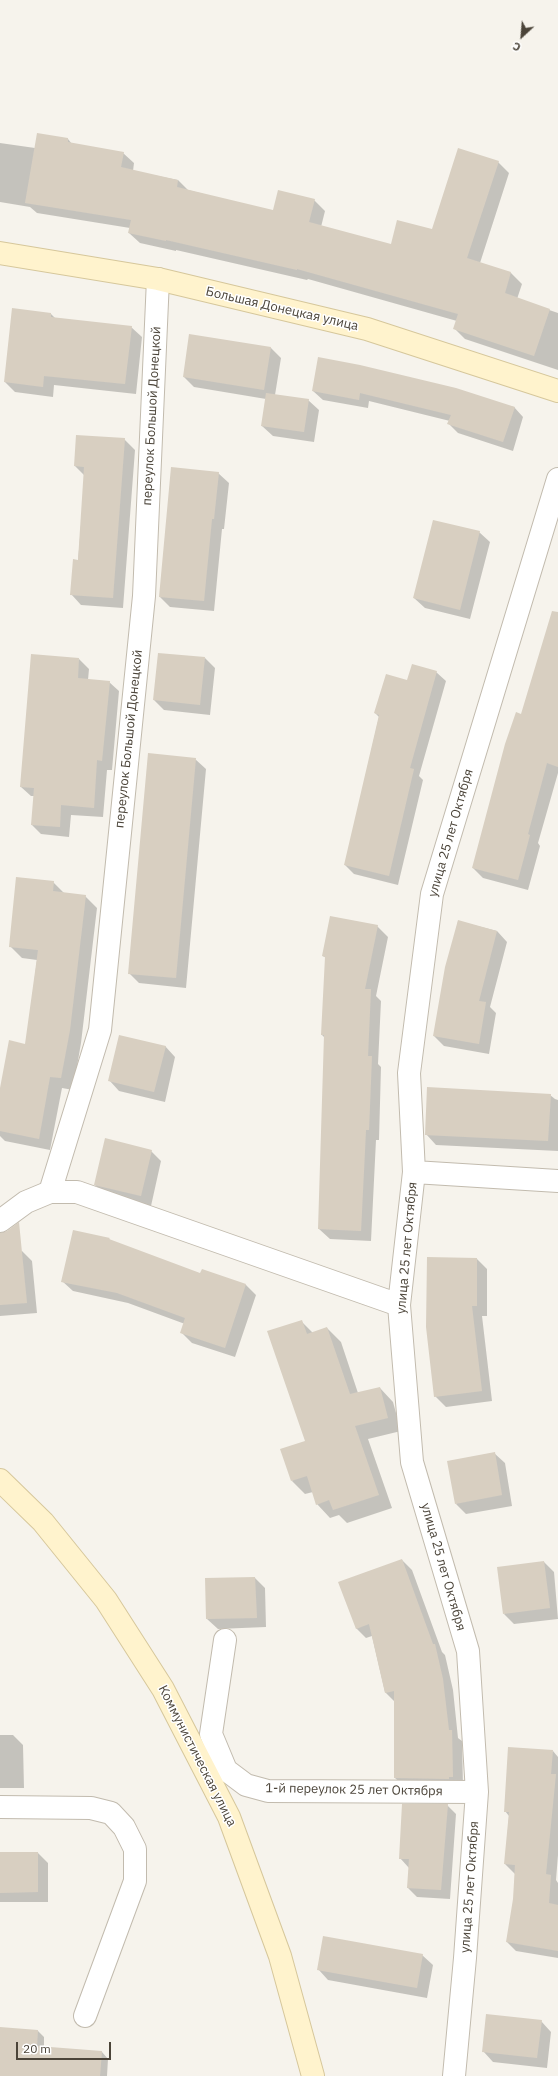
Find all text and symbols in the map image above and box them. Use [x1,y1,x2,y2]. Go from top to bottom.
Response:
north arrow [502,16,542,56]
text: С [510,39,523,55]
street label: Большая Донецкая улица [204,284,360,334]
street label: переулок Большой Донецкой [140,326,164,506]
street label: переулок Большой Донецкой [112,649,146,829]
street label: улица 25 лет Октября [425,767,477,899]
street label: улица 25 лет Октября [393,1181,421,1315]
street label: улица 25 лет Октября [417,1501,469,1633]
street label: Коммунистическая улица [155,1683,239,1829]
street label: 1-й переулок 25 лет Октября [265,1781,443,1799]
street label: улица 25 лет Октября [458,1820,482,1954]
scale bar [18,2034,113,2060]
text: 20 m [23,2041,51,2056]

